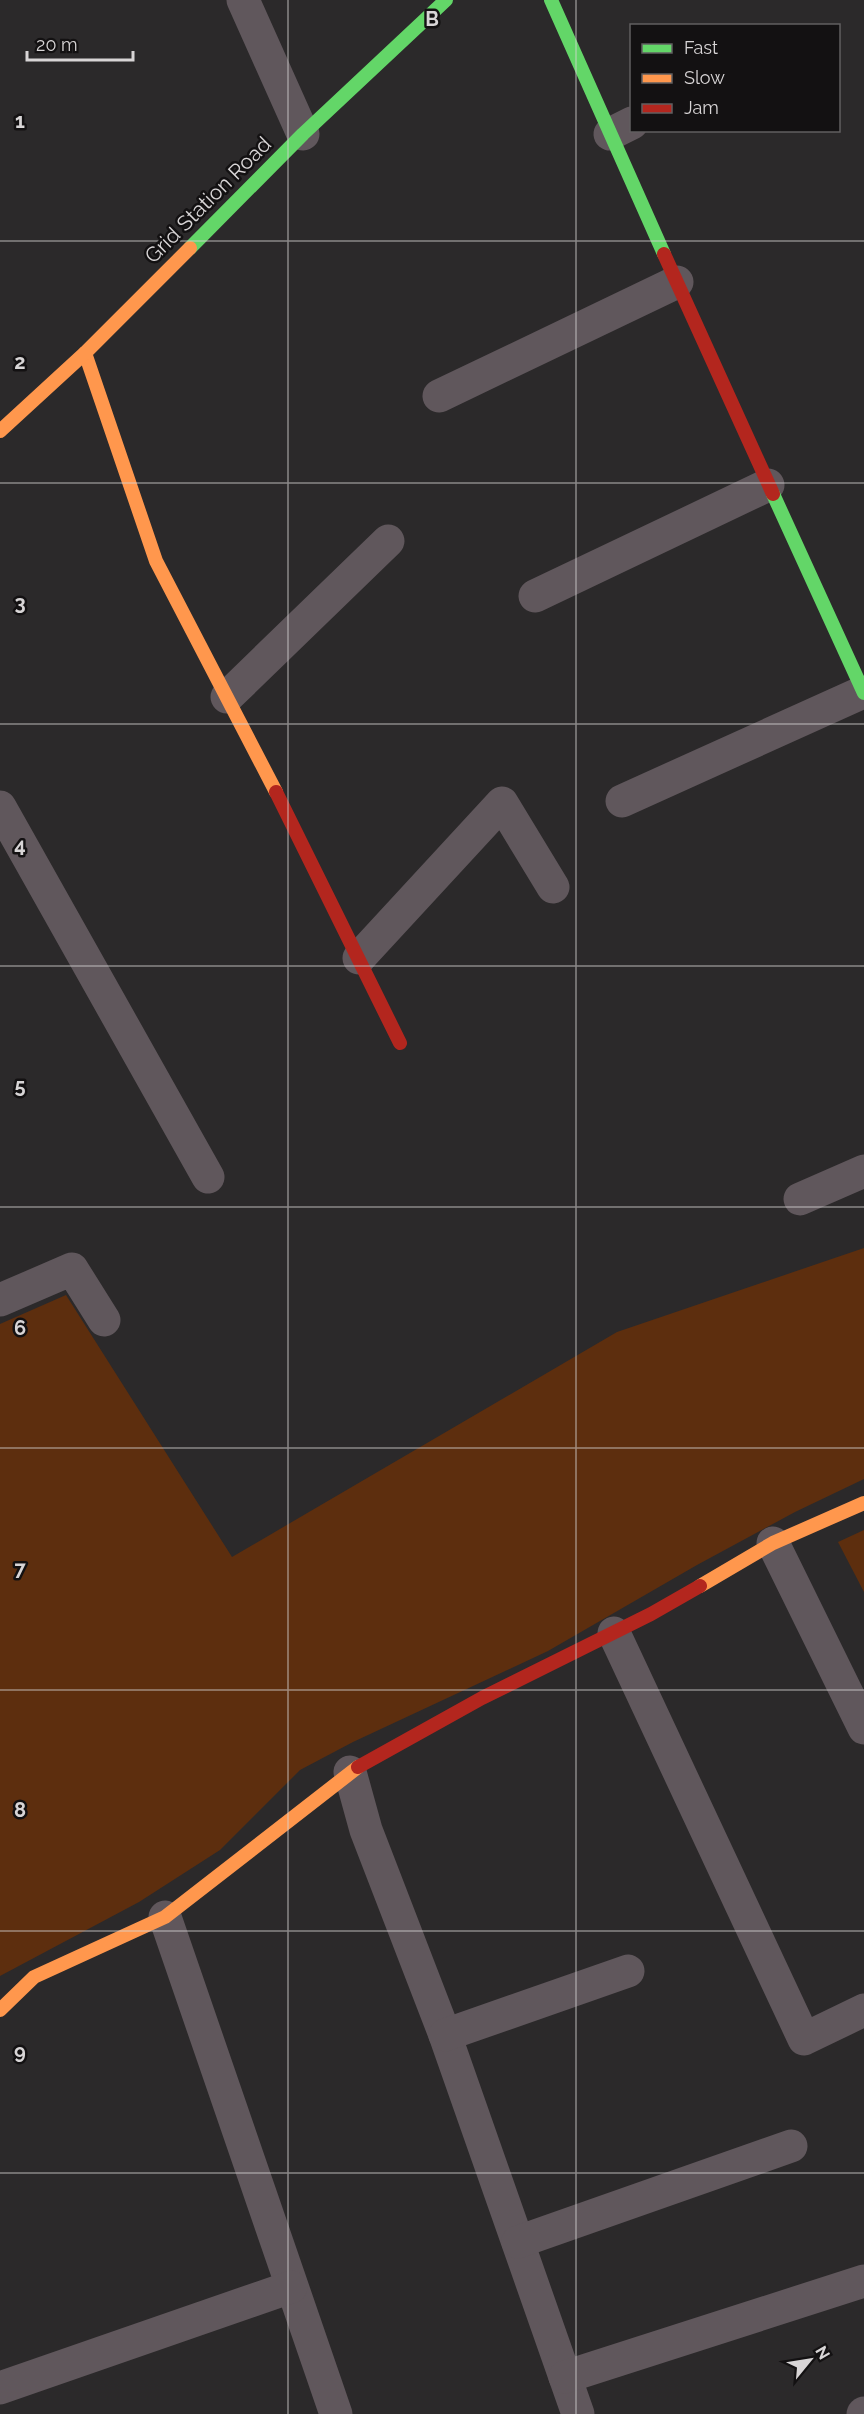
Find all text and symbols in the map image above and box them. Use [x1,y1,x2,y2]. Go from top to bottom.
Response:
text: B [425,7,439,31]
scale bar [27,24,134,62]
legend [630,24,840,132]
text: 20 m [36,34,78,55]
text: Fast [684,37,718,58]
text: Slow [684,67,725,88]
text: Jam [684,97,719,118]
text: 1 [15,109,25,133]
street label: Grid Station Road [139,131,276,268]
text: 2 [14,350,26,374]
text: 3 [14,591,26,615]
text: 4 [14,833,26,857]
text: 5 [14,1074,26,1098]
text: 6 [14,1316,26,1340]
text: 7 [14,1557,26,1581]
text: 8 [14,1798,26,1822]
text: 9 [14,2040,26,2064]
north arrow [780,2330,840,2390]
text: N [811,2343,834,2363]

